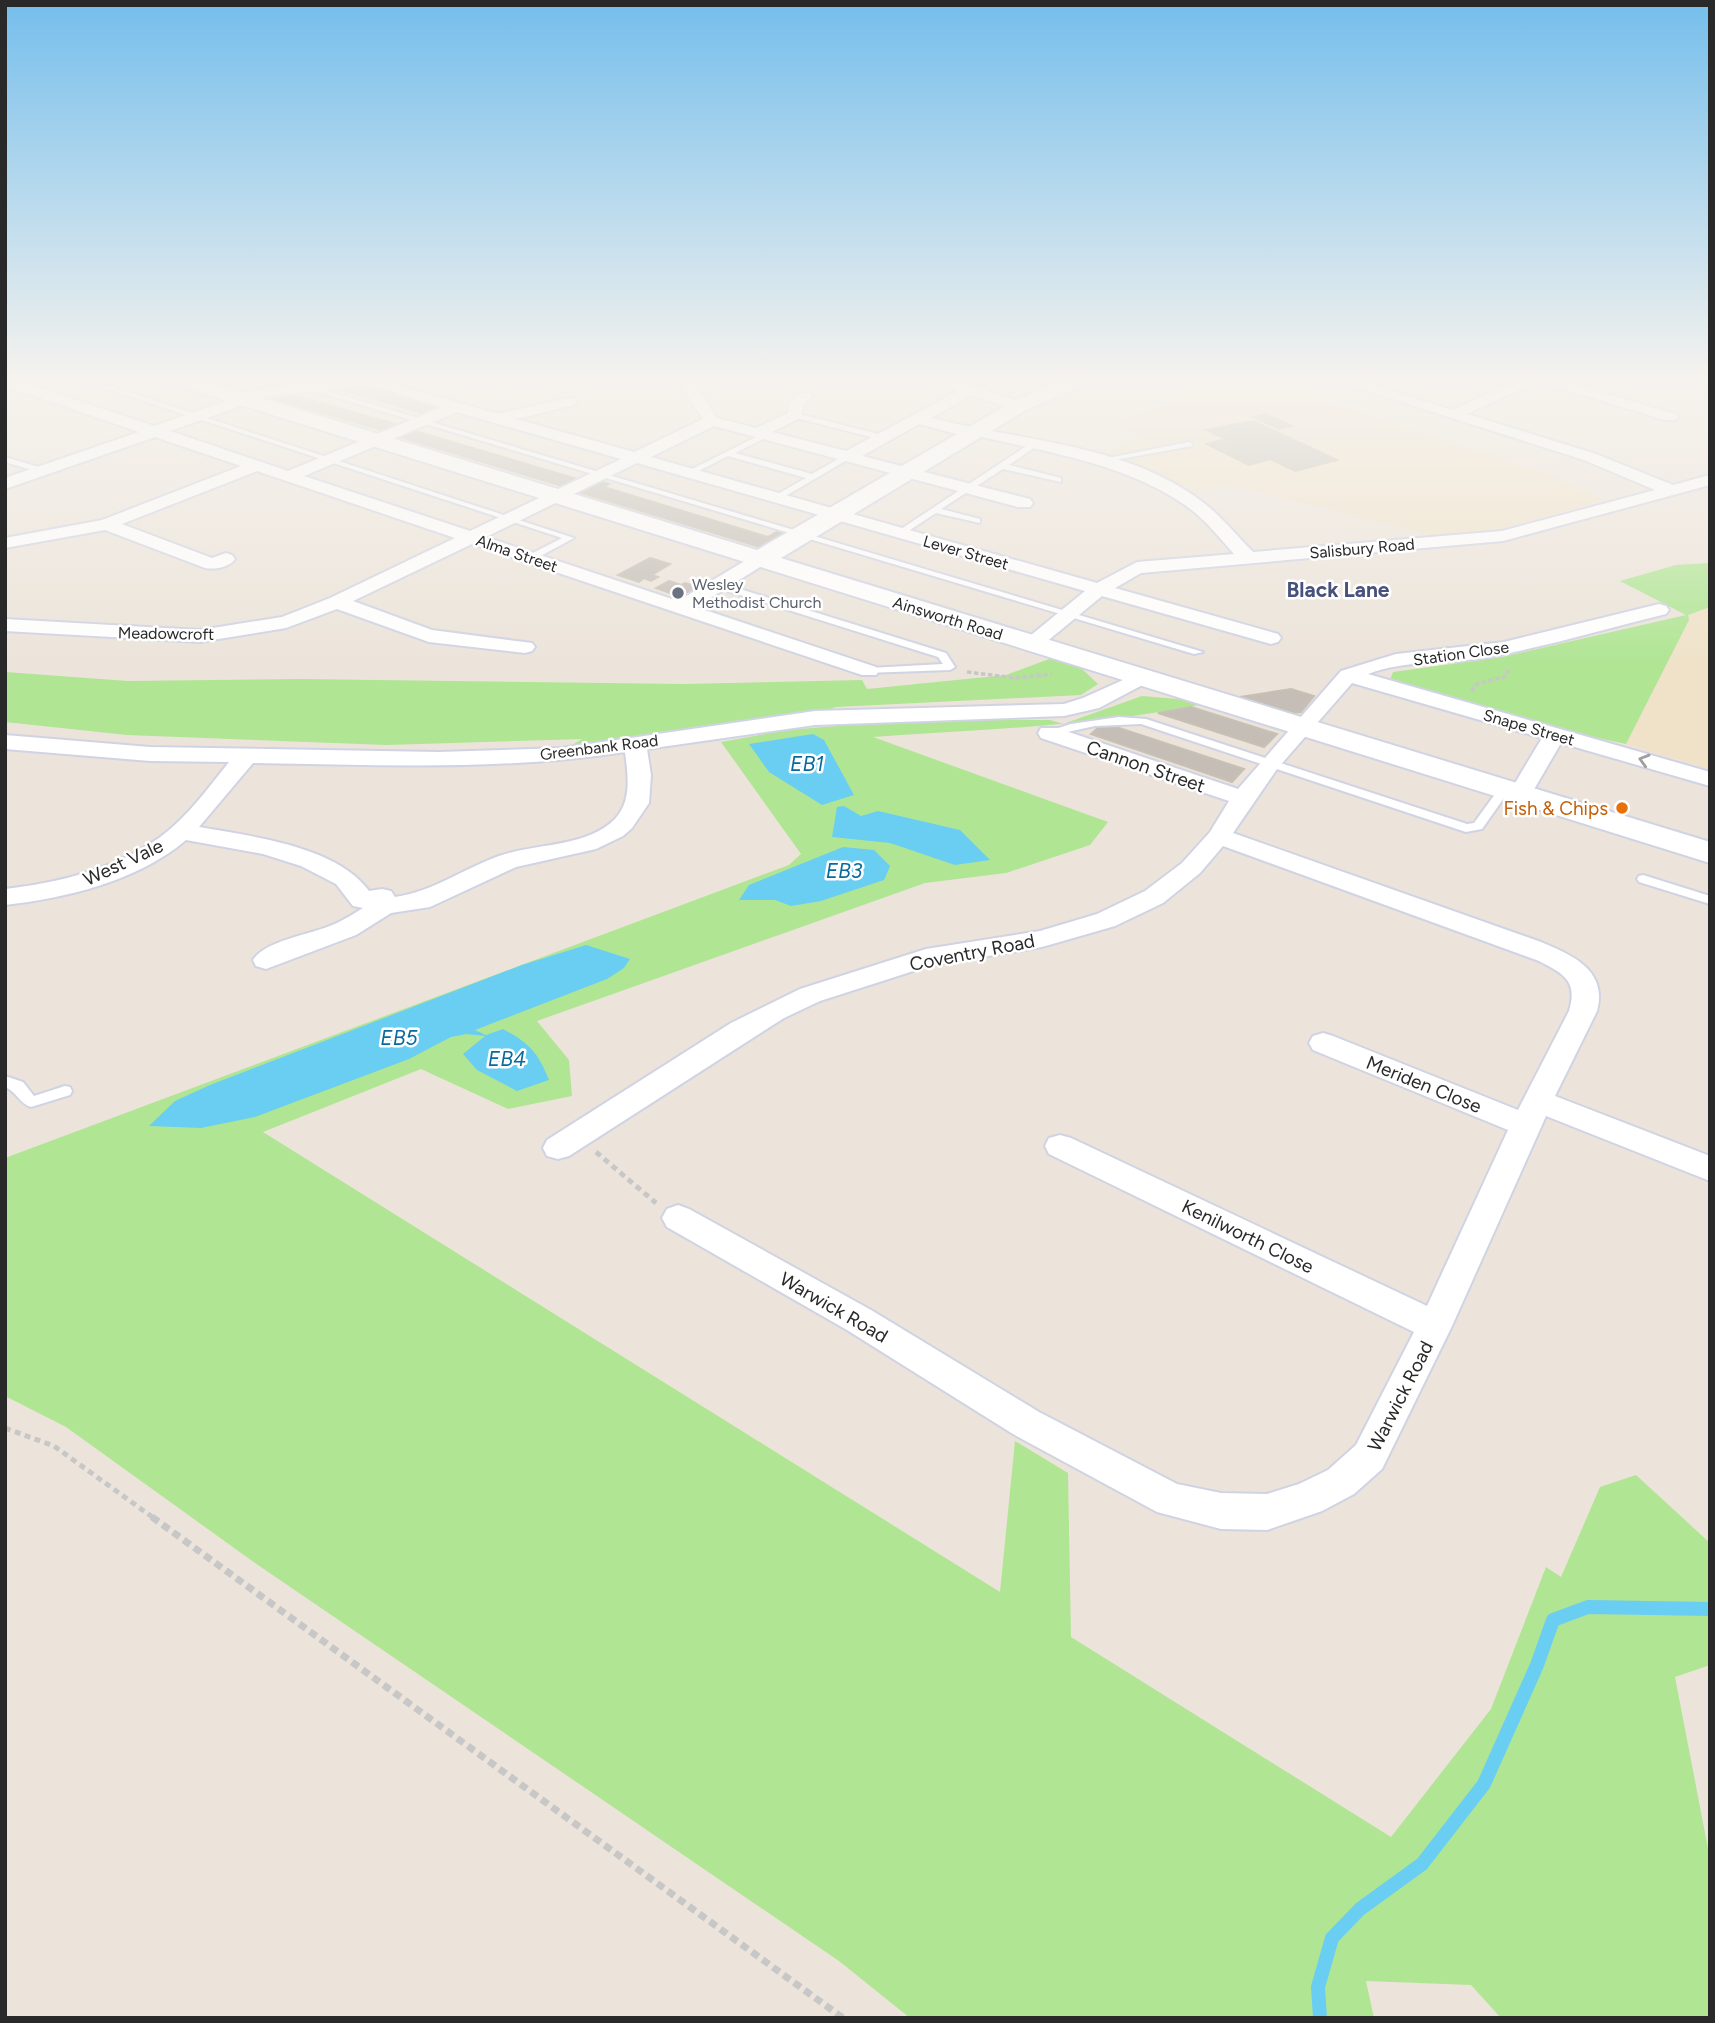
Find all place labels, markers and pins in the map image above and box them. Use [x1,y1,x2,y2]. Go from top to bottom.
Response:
place label: Wesley Methodist Church [692,575,822,612]
marker: Wesley Methodist Church [670,585,686,601]
place label: Fish & Chips [1503,797,1608,820]
marker: Fish & Chips [1614,800,1630,816]

